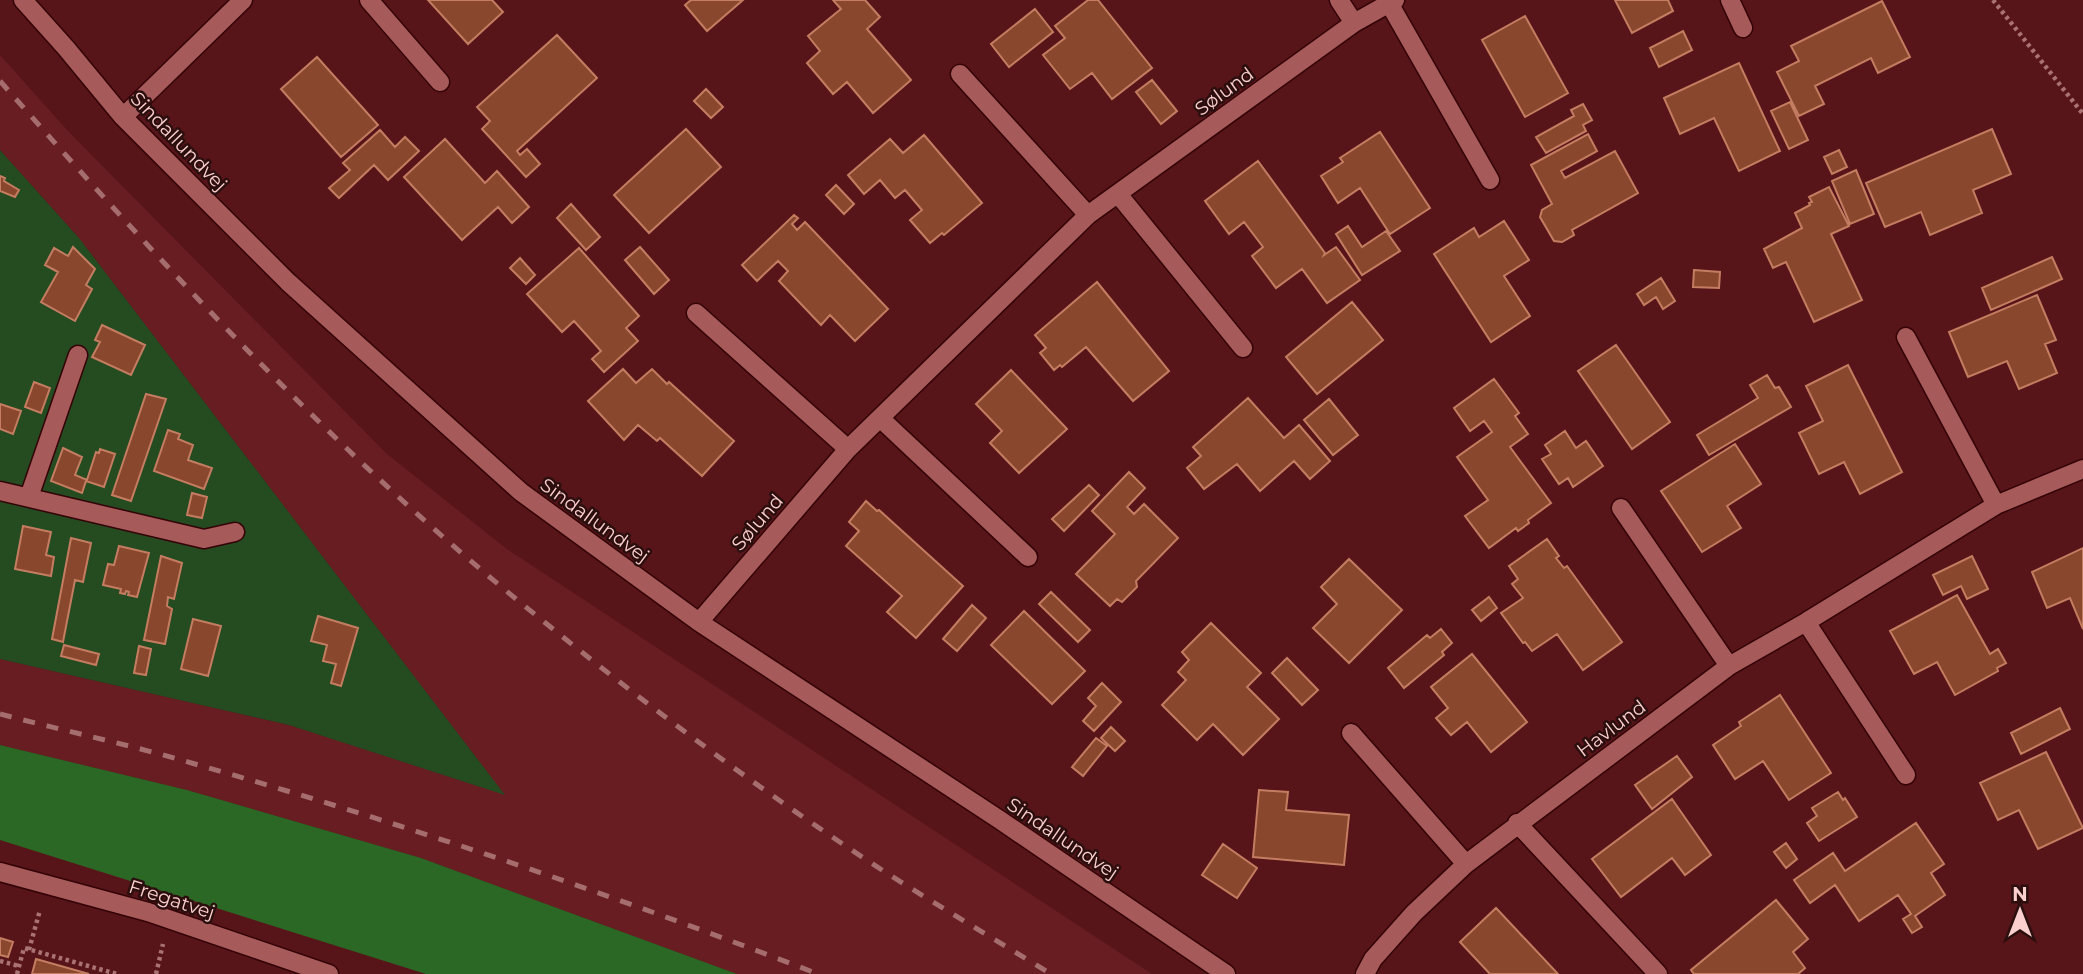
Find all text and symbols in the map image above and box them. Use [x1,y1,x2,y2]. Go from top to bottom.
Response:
street label: Sølund [1190,62,1258,120]
street label: Sindallundvej [126,87,232,196]
street label: Sindallundvej [536,473,654,568]
street label: Sølund [727,489,788,555]
street label: Havlund [1572,695,1650,762]
street label: Sindallundvej [1003,793,1123,884]
street label: Fregatvej [126,875,218,924]
north arrow [1985,876,2055,946]
text: N [2012,883,2028,906]

